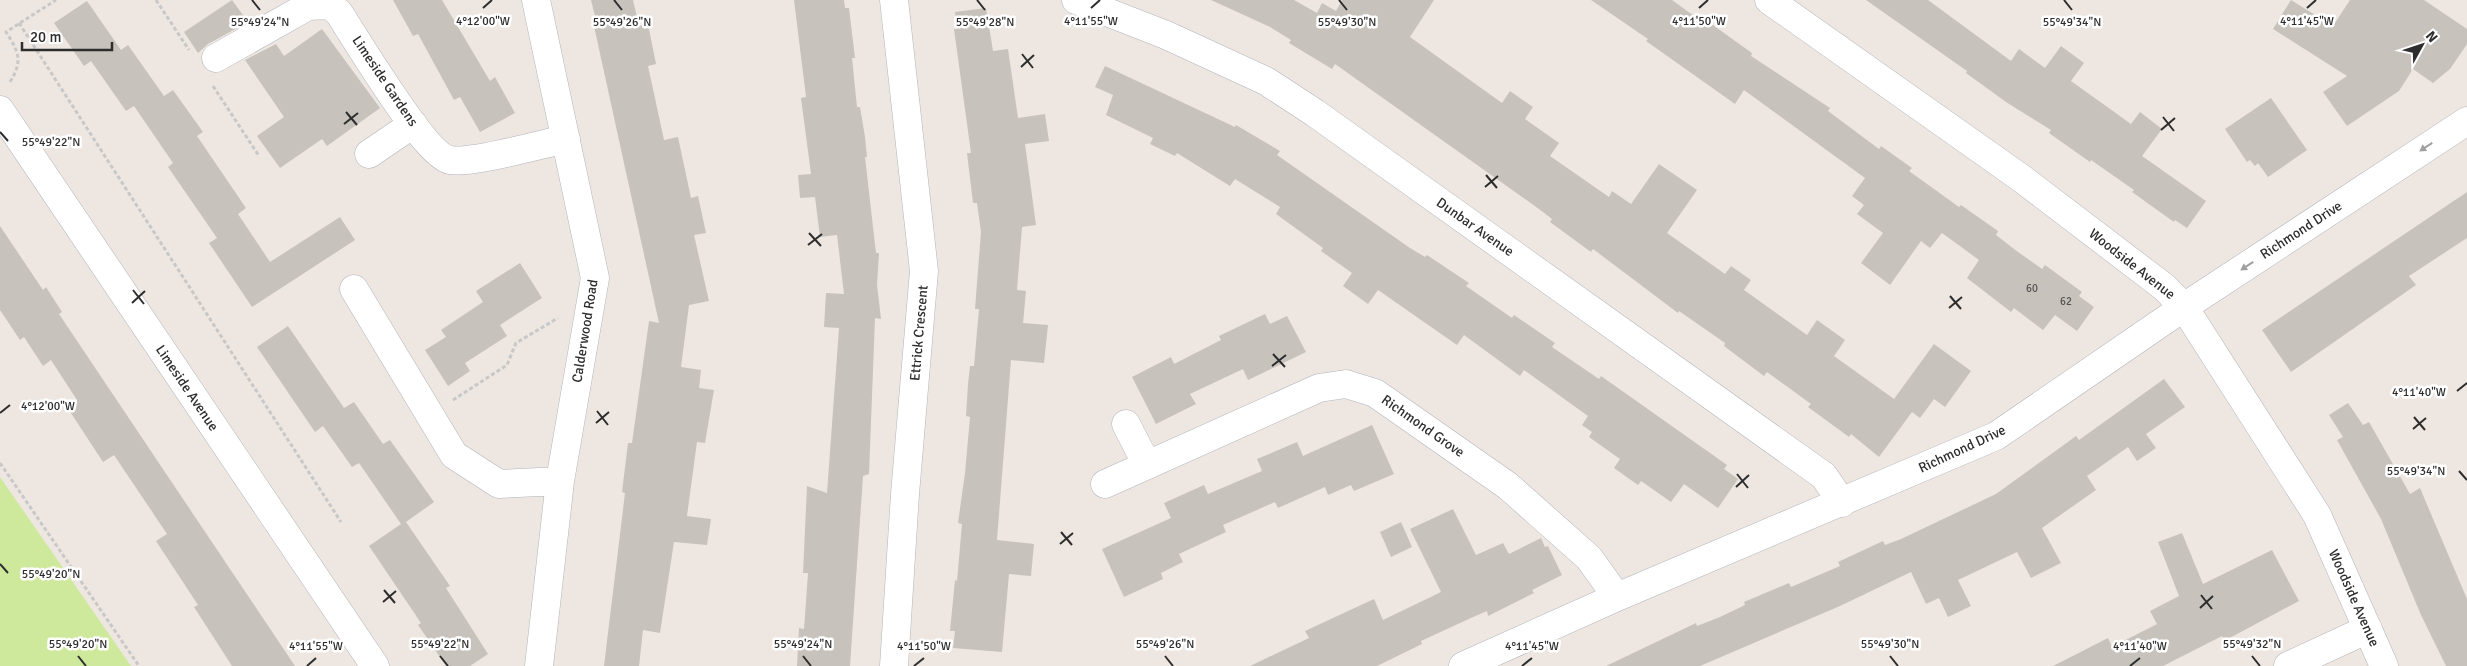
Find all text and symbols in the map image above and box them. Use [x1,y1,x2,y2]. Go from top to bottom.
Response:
text: 4°12'00"W [456,14,510,29]
text: 4°11'55"W [1064,14,1118,29]
text: 4°11'50"W [1672,14,1726,29]
text: 4°11'45"W [2280,14,2334,29]
text: 55°49'24"N [231,15,289,30]
text: 55°49'26"N [593,15,651,30]
text: 55°49'28"N [956,15,1014,30]
text: 55°49'30"N [1318,15,1376,30]
text: 55°49'34"N [2043,15,2101,30]
scale bar [22,20,112,52]
north arrow [2397,20,2447,70]
text: 20 m [30,28,61,46]
text: N [2422,28,2441,46]
street label: Limeside Gardens [348,32,422,130]
text: 55°49'22"N [22,135,80,150]
one-way arrow [2420,143,2433,152]
street label: Dunbar Avenue [1433,194,1517,260]
street label: Richmond Drive [2257,197,2345,263]
street label: Woodside Avenue [2086,225,2178,303]
one-way arrow [2240,261,2253,270]
street label: Calderwood Road [568,278,602,384]
house number: 60 [2026,282,2038,295]
street label: Ettrick Crescent [906,284,932,382]
house number: 62 [2060,295,2072,308]
street label: Limeside Avenue [152,342,222,434]
text: 4°11'40"W [2392,385,2446,400]
street label: Richmond Grove [1378,391,1468,461]
text: 4°12'00"W [21,399,75,414]
street label: Richmond Drive [1916,421,2008,477]
text: 55°49'34"N [2387,464,2445,479]
street label: Woodside Avenue [2325,547,2383,649]
text: 55°49'20"N [22,567,80,582]
text: 55°49'20"N [49,637,107,652]
text: 55°49'22"N [411,637,469,652]
text: 55°49'24"N [774,637,832,652]
text: 55°49'26"N [1136,637,1194,652]
text: 55°49'30"N [1861,637,1919,652]
text: 55°49'32"N [2223,637,2281,652]
text: 4°11'55"W [289,639,343,654]
text: 4°11'50"W [897,639,951,654]
text: 4°11'45"W [1505,639,1559,654]
text: 4°11'40"W [2113,639,2167,654]

